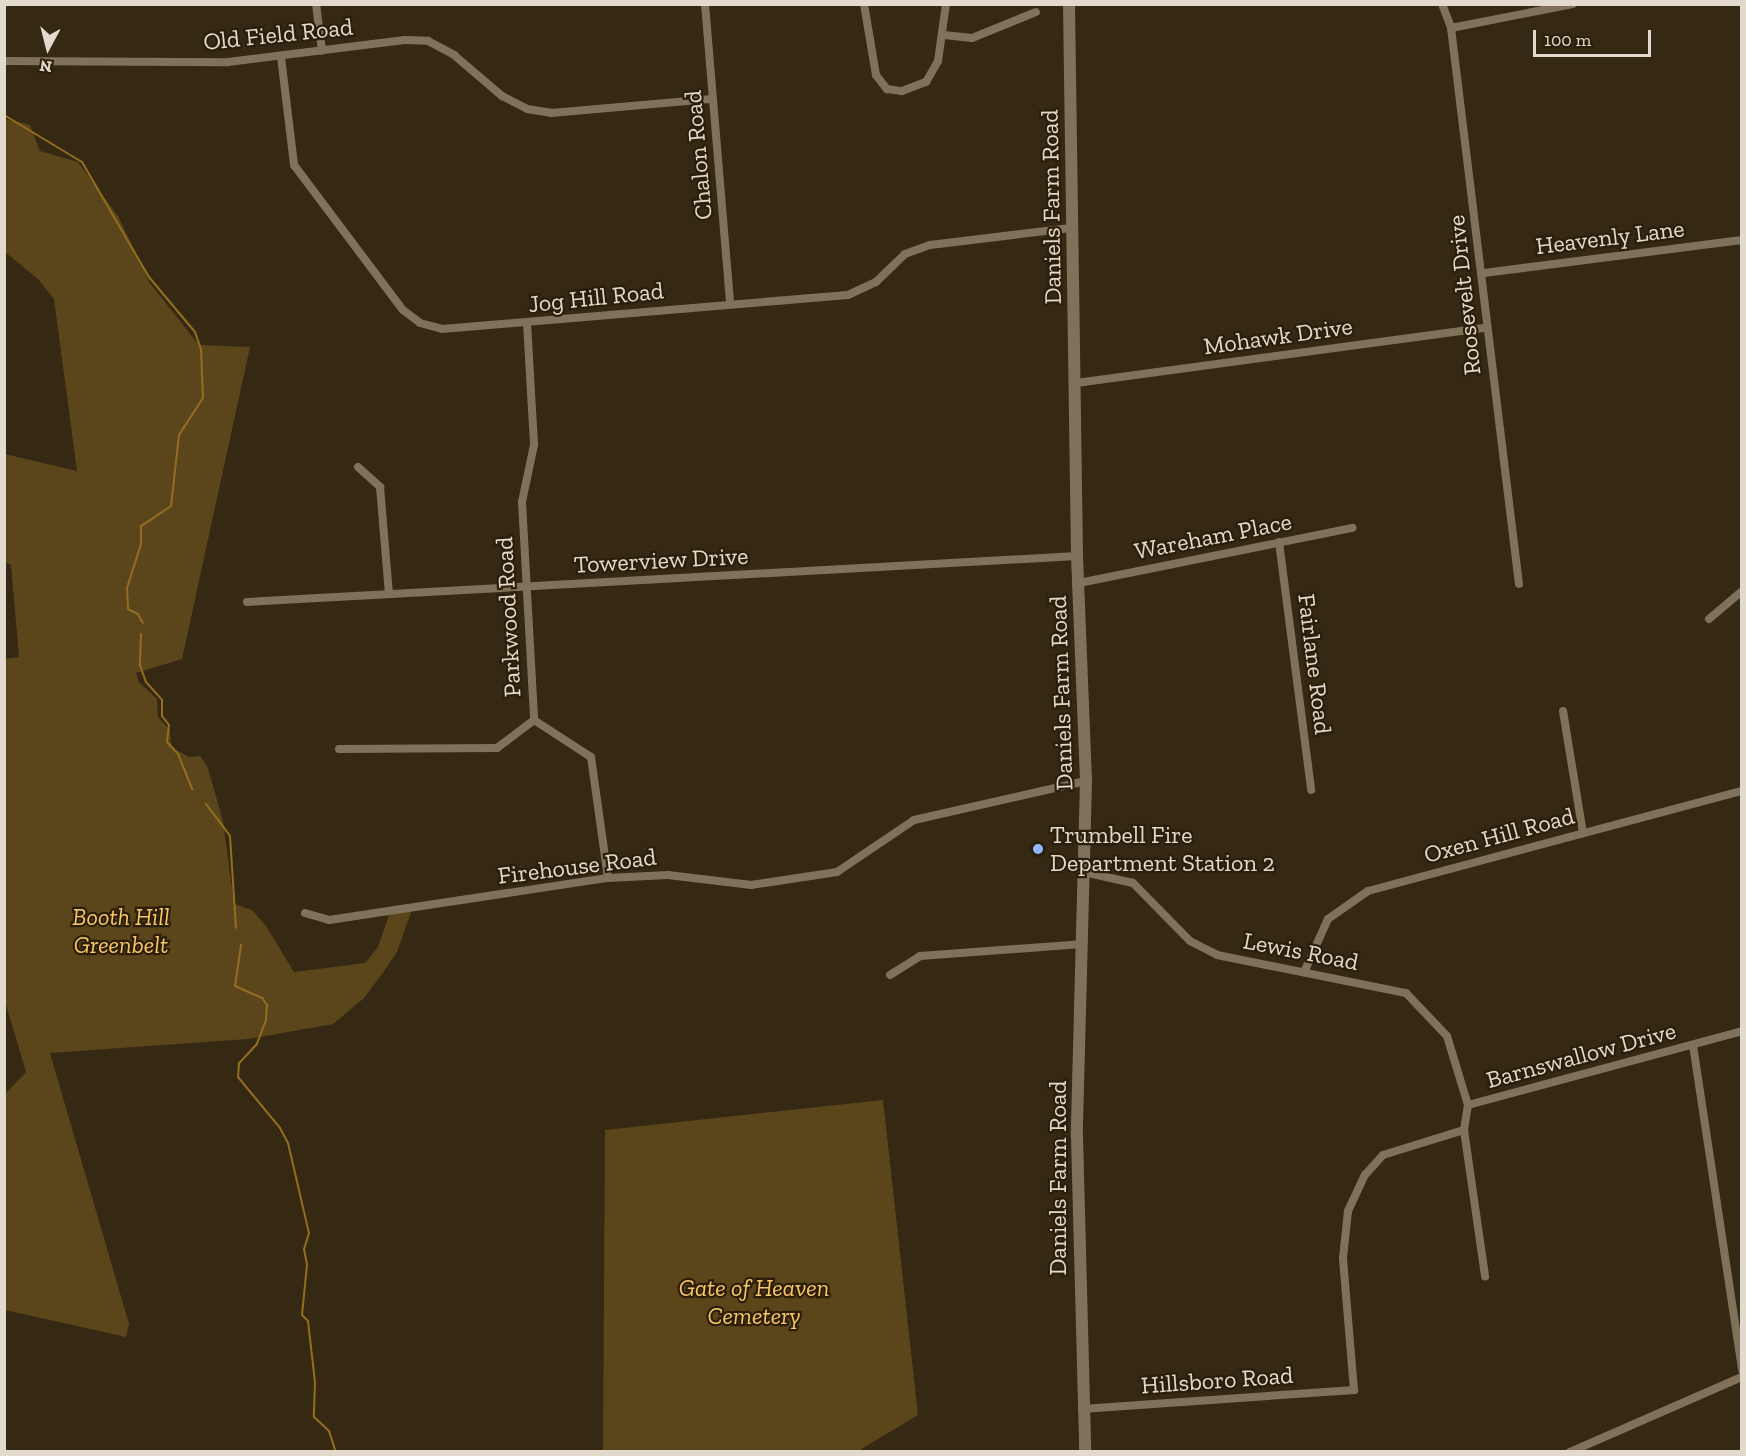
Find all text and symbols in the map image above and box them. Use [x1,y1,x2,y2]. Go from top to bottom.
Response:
street label: Old Field Road [202,12,354,56]
north arrow [18,18,78,78]
scale bar [1536,18,1654,56]
text: 100 m [1544,29,1591,51]
text: N [39,56,53,77]
street label: Chalon Road [678,89,718,221]
street label: Daniels Farm Road [1035,109,1067,305]
street label: Roosevelt Drive [1441,214,1487,376]
street label: Heavenly Lane [1534,214,1686,260]
street label: Jog Hill Road [527,276,665,318]
street label: Mohawk Drive [1202,311,1354,361]
street label: Wareham Place [1132,507,1294,565]
street label: Parkwood Road [489,536,527,698]
street label: Towerview Drive [573,541,749,579]
street label: Fairlane Road [1292,592,1338,736]
street label: Daniels Farm Road [1043,595,1079,791]
street label: Oxen Hill Road [1421,801,1577,869]
place label: Trumbell Fire Department Station 2 [1050,821,1275,877]
street label: Firehouse Road [496,842,658,890]
marker: Trumbell Fire Department Station 2 [1031,842,1045,856]
park label: Booth Hill Greenbelt [72,903,170,959]
street label: Lewis Road [1241,926,1361,976]
street label: Barnswallow Drive [1483,1016,1679,1094]
street label: Daniels Farm Road [1044,1081,1072,1275]
park label: Gate of Heaven Cemetery [679,1274,829,1330]
street label: Hillsboro Road [1140,1360,1294,1400]

